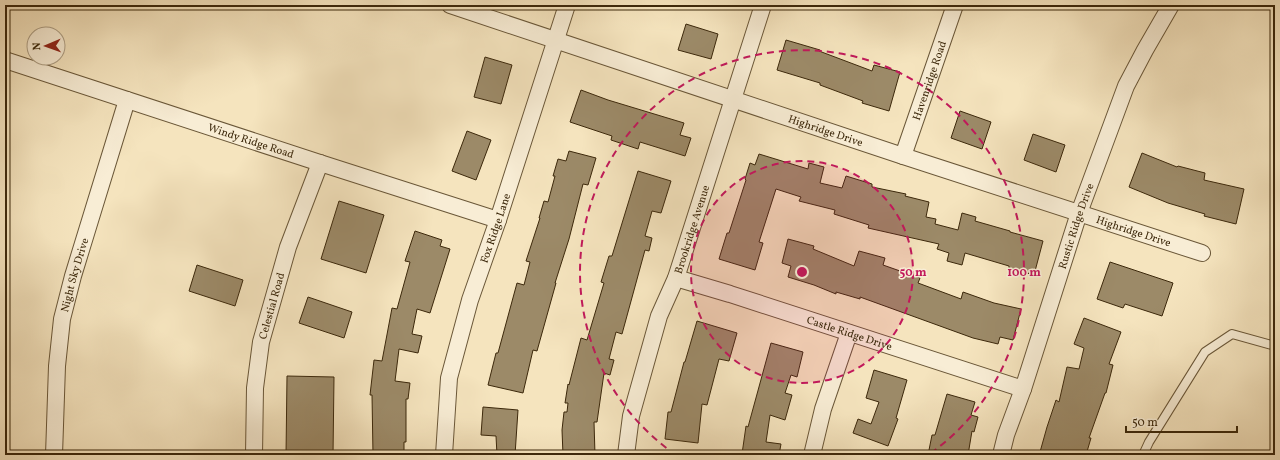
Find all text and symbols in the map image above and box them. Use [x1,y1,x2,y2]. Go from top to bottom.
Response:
north arrow [26,26,66,66]
street label: Havenridge Road [910,39,951,123]
text: N [30,42,45,51]
street label: Highridge Drive [786,112,865,151]
street label: Windy Ridge Road [206,121,296,163]
street label: Rustic Ridge Drive [1056,181,1098,271]
street label: Brookridge Avenue [672,183,714,276]
street label: Fox Ridge Lane [477,192,515,266]
street label: Highridge Drive [1094,213,1173,251]
street label: Night Sky Drive [58,236,93,314]
centre of rings [795,265,809,279]
text: 50 m [899,265,927,281]
text: 100 m [1007,265,1041,281]
street label: Celestial Road [256,271,289,341]
street label: Castle Ridge Drive [804,313,894,355]
scale bar [1126,408,1237,434]
text: 50 m [1132,415,1158,431]

